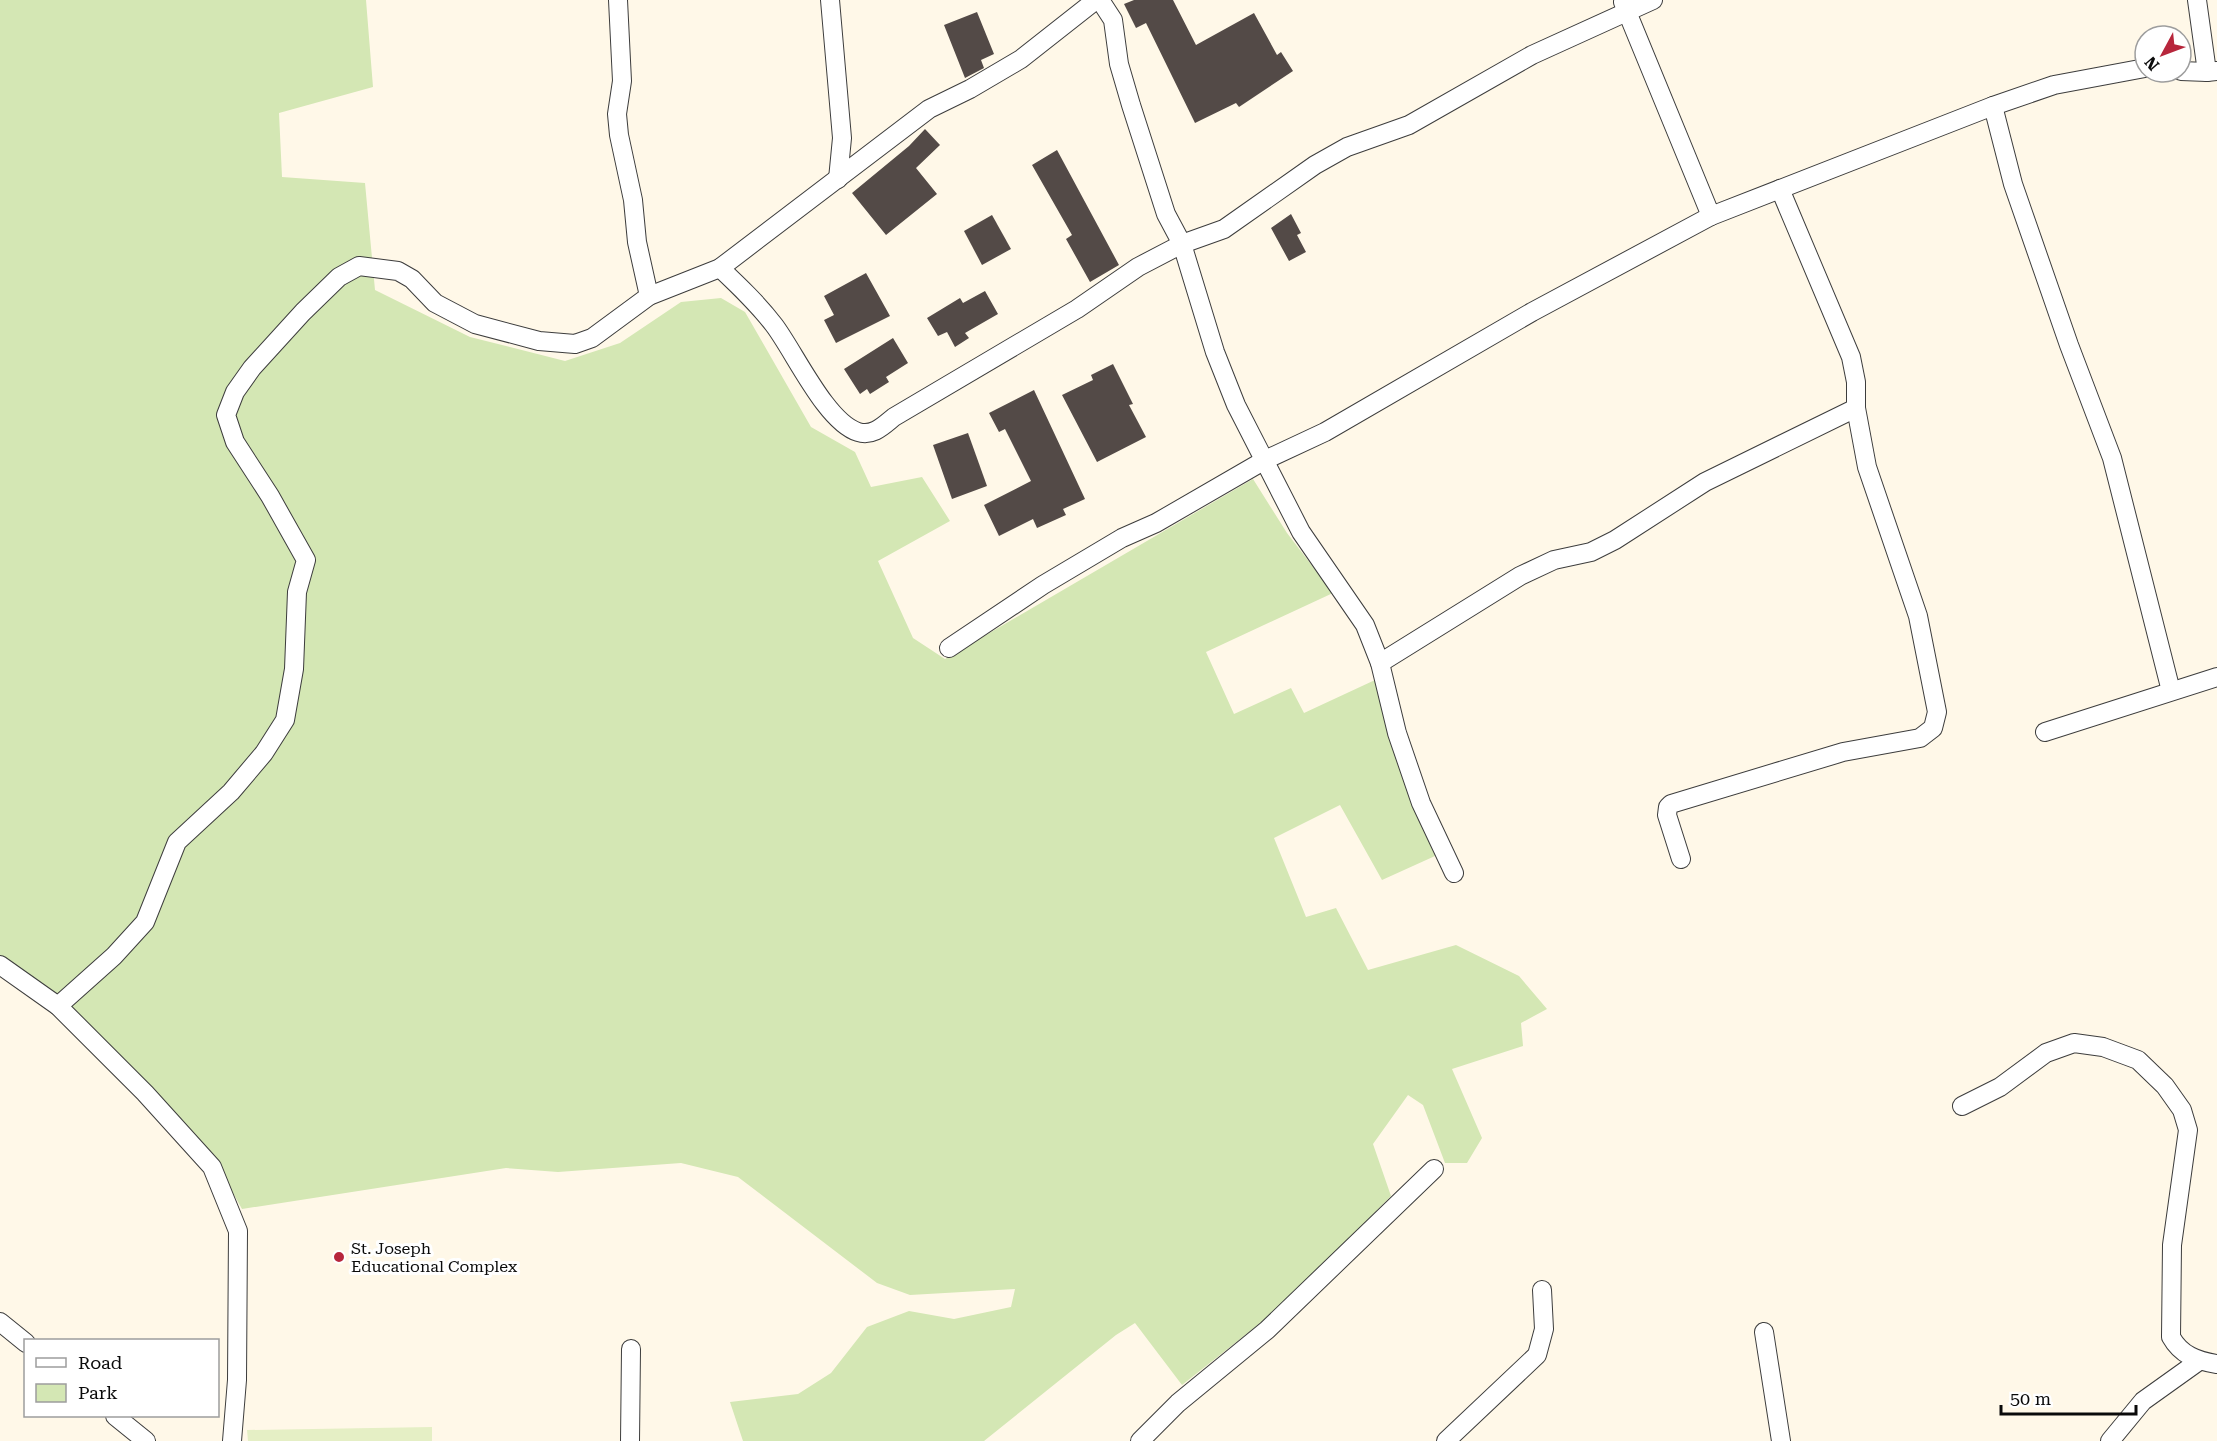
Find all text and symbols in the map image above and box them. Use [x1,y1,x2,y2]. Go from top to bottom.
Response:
north arrow [2133,24,2193,84]
text: N [2141,53,2163,74]
place label: St. Joseph Educational Complex [351,1239,518,1276]
marker: St. Joseph Educational Complex [332,1250,346,1264]
legend [24,1339,219,1417]
text: Road [78,1352,123,1373]
scale bar [2001,1378,2136,1416]
text: Park [78,1382,118,1403]
text: 50 m [2010,1388,2051,1409]

